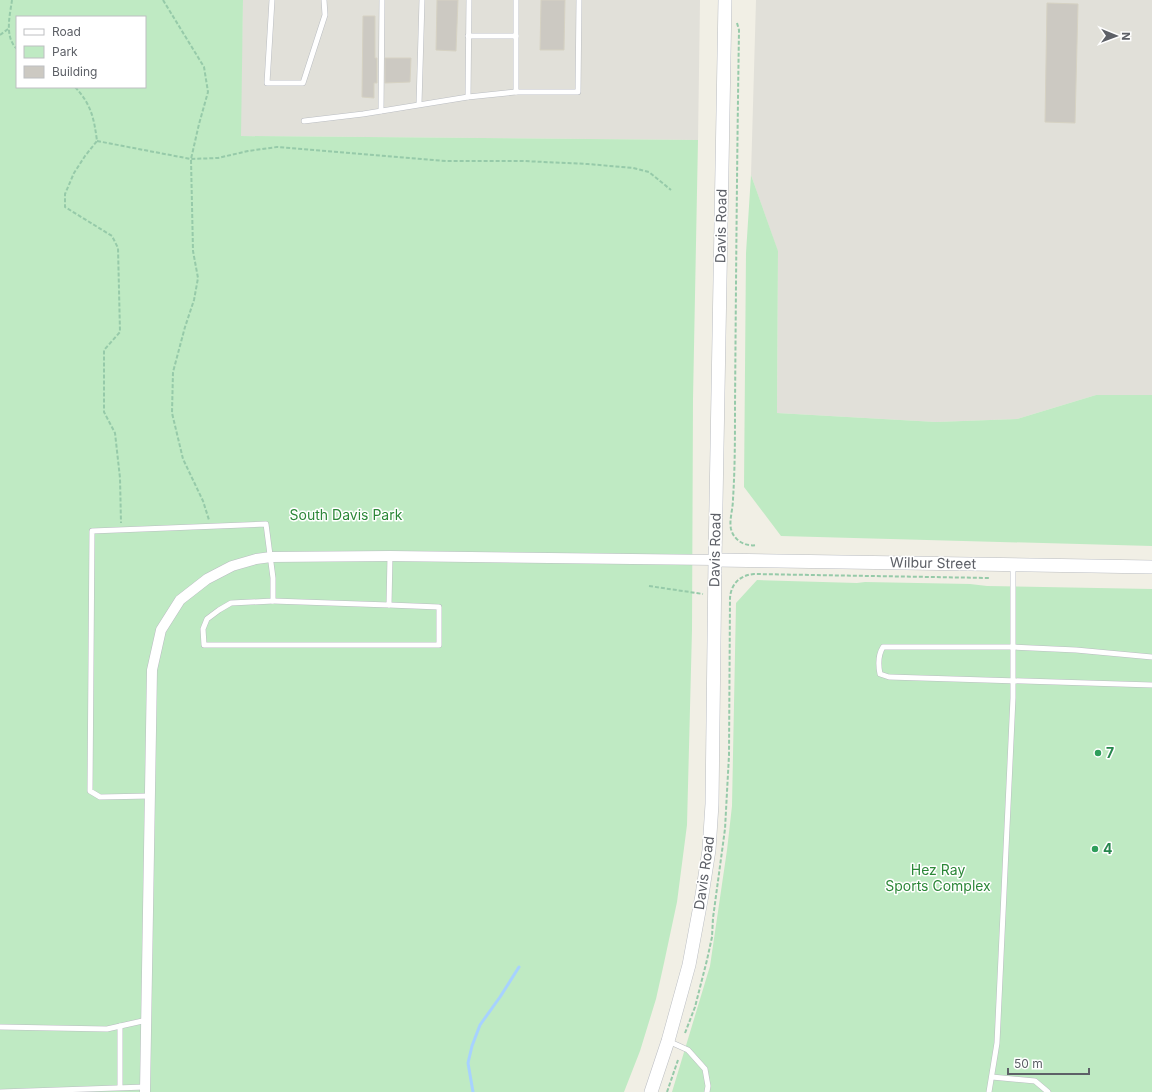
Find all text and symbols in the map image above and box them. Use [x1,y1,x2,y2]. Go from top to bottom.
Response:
legend [16,16,146,88]
north arrow [1096,16,1136,56]
text: Road [52,24,81,39]
text: N [1119,32,1133,40]
text: Park [52,44,78,59]
text: Building [52,64,97,79]
street label: Davis Road [711,189,730,263]
park label: South Davis Park [290,506,403,523]
street label: Davis Road [705,513,724,587]
street label: Wilbur Street [890,553,977,572]
place label: 7 [1106,744,1114,761]
marker: 7 [1093,748,1103,758]
street label: Davis Road [690,835,717,911]
place label: 4 [1103,840,1112,857]
marker: 4 [1090,844,1100,854]
park label: Hez Ray Sports Complex [885,861,991,894]
scale bar [1008,1050,1089,1076]
text: 50 m [1014,1056,1043,1071]

